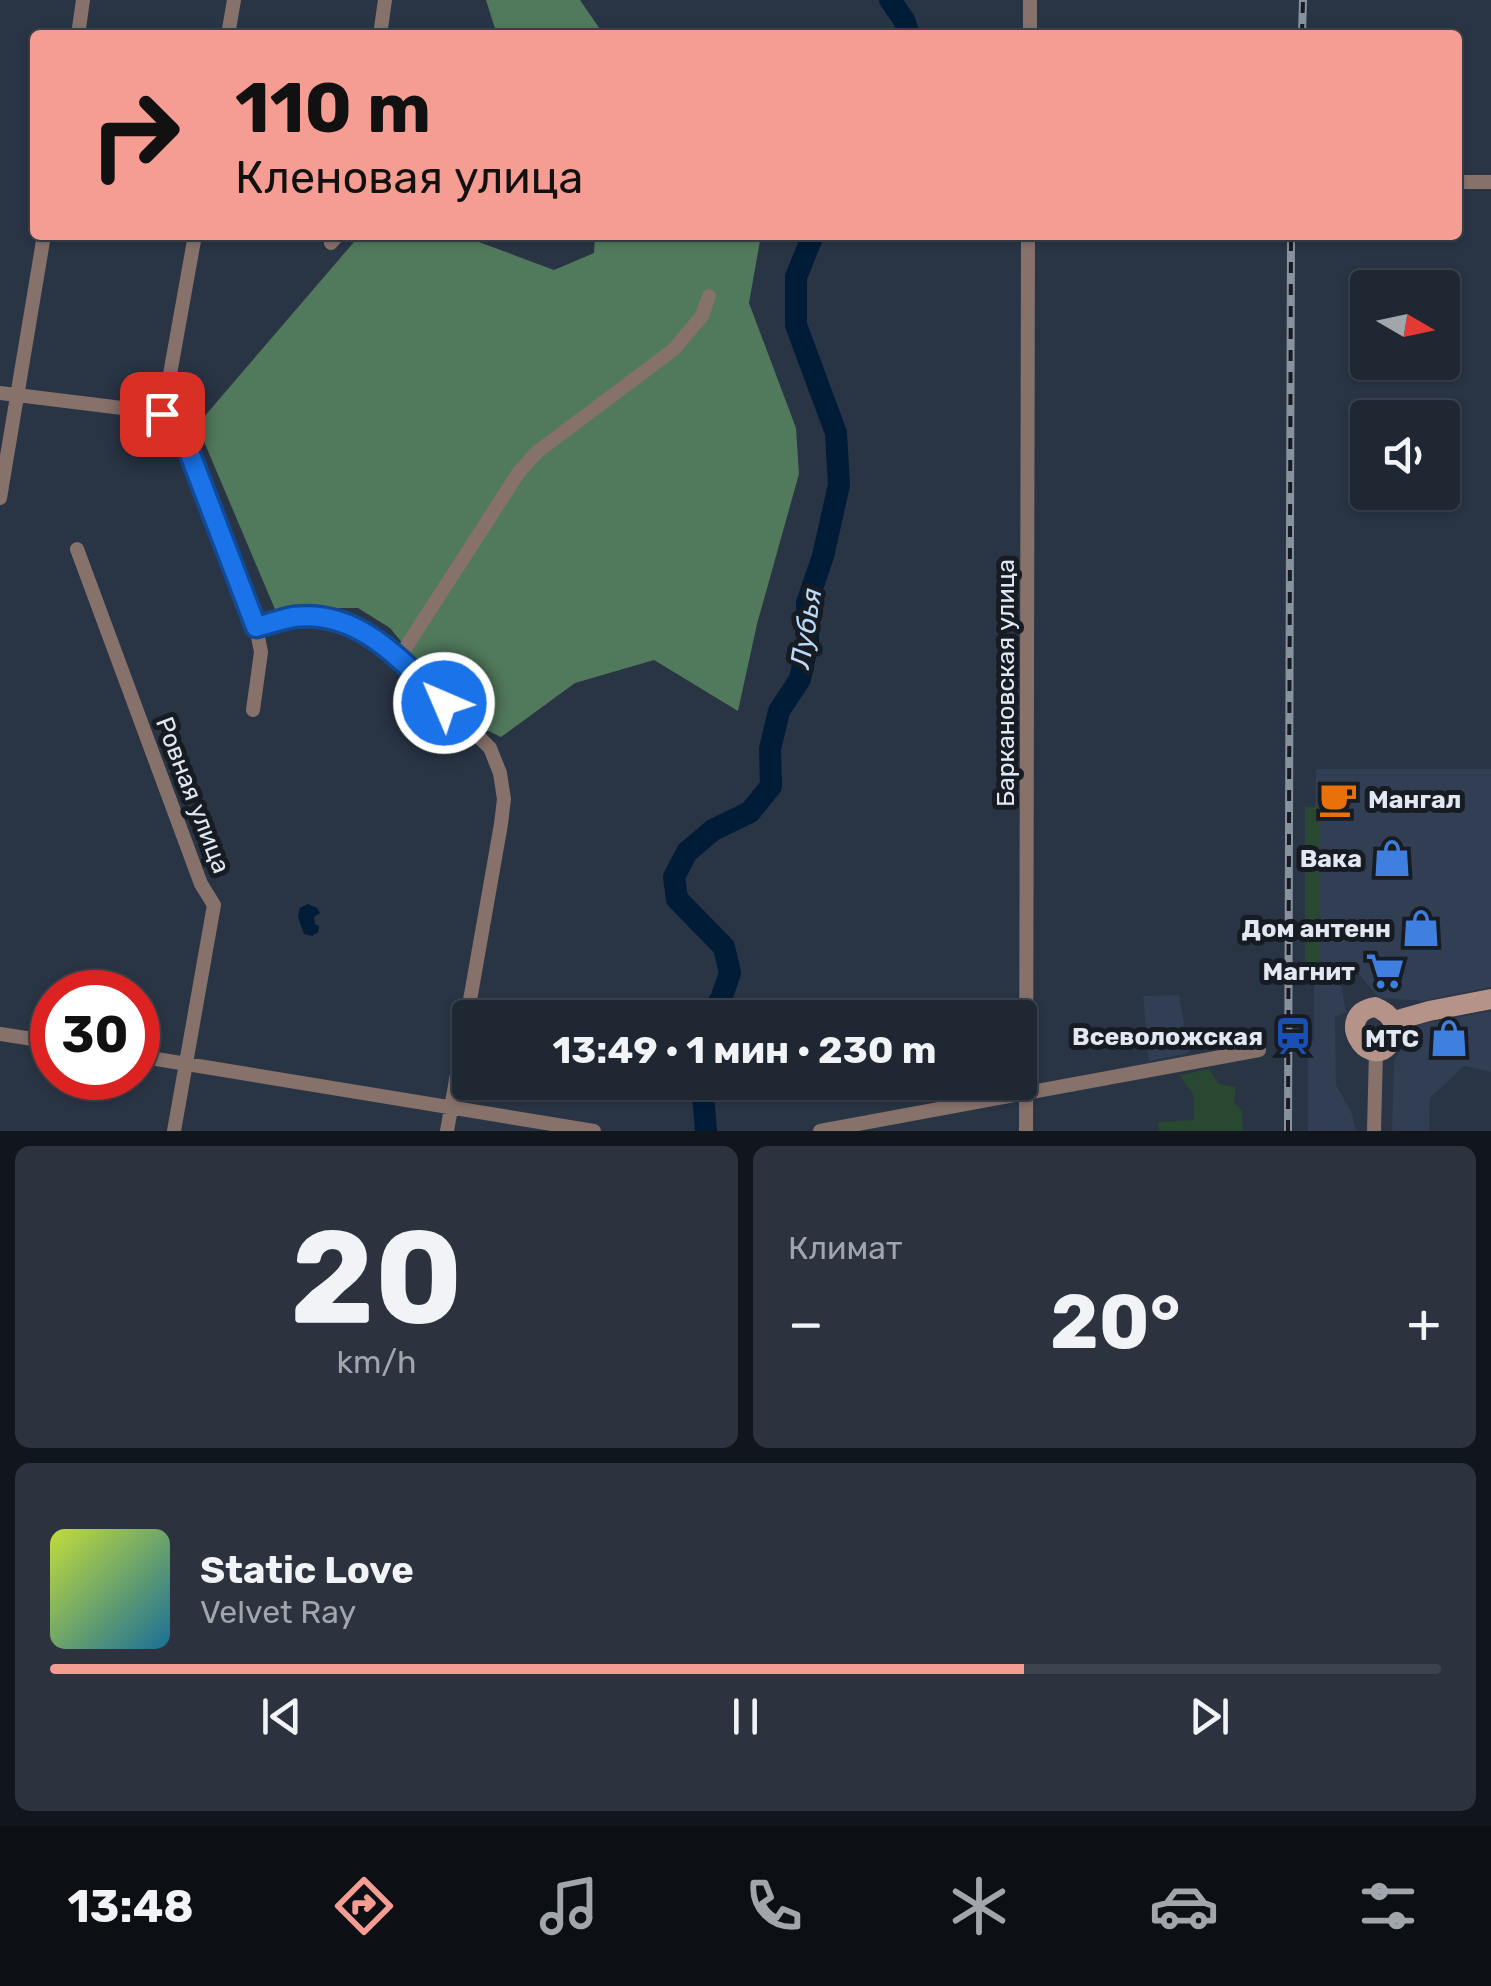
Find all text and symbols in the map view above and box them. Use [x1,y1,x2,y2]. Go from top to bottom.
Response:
text: 110 m [235,67,431,150]
icon: right [70,70,200,200]
text: Кленовая улица [235,151,583,204]
north arrow [1350,270,1460,380]
map controls [1350,270,1460,510]
pin [120,372,205,457]
icon: arrive [135,387,190,442]
button: sound [1350,400,1460,510]
street label: Баркановская улица [991,559,1020,807]
water label: Лубья [783,586,829,672]
position arrow [392,651,496,755]
street label: Ровная улица [150,713,236,877]
cafe icon: Мангал [1317,778,1359,820]
place label: Мангал [1368,785,1461,814]
shop icon: Вака [1371,837,1413,879]
place label: Вака [1300,844,1362,873]
shop icon: Дом антенн [1400,907,1442,949]
place label: Дом антенн [1242,914,1391,943]
supermarket icon: Магнит [1364,950,1406,992]
place label: Магнит [1262,957,1355,986]
speed limit sign: 30 [30,970,160,1100]
station icon: Всеволожская [1272,1015,1314,1057]
shop icon: МТС [1428,1017,1470,1059]
place label: Всеволожская [1072,1022,1263,1051]
place label: МТС [1365,1024,1419,1053]
text: 13:49 · 1 мин · 230 m [552,1027,937,1073]
text: 20 [290,1200,463,1355]
text: Климат [788,1229,902,1267]
text: 20° [1050,1278,1181,1367]
text: − [788,1291,824,1356]
text: + [1407,1291,1441,1356]
text: km/h [337,1343,416,1381]
text: Static Love [200,1547,414,1593]
text: Velvet Ray [200,1593,356,1631]
icon: previous [254,1689,309,1744]
icon: pause [718,1689,773,1744]
icon: next [1182,1689,1237,1744]
icon: directions [329,1871,399,1941]
icon: music [534,1871,604,1941]
icon: phone [739,1871,809,1941]
icon: climate [944,1871,1014,1941]
icon: car [1149,1871,1219,1941]
icon: filters [1353,1871,1423,1941]
text: 13:48 [67,1880,194,1933]

